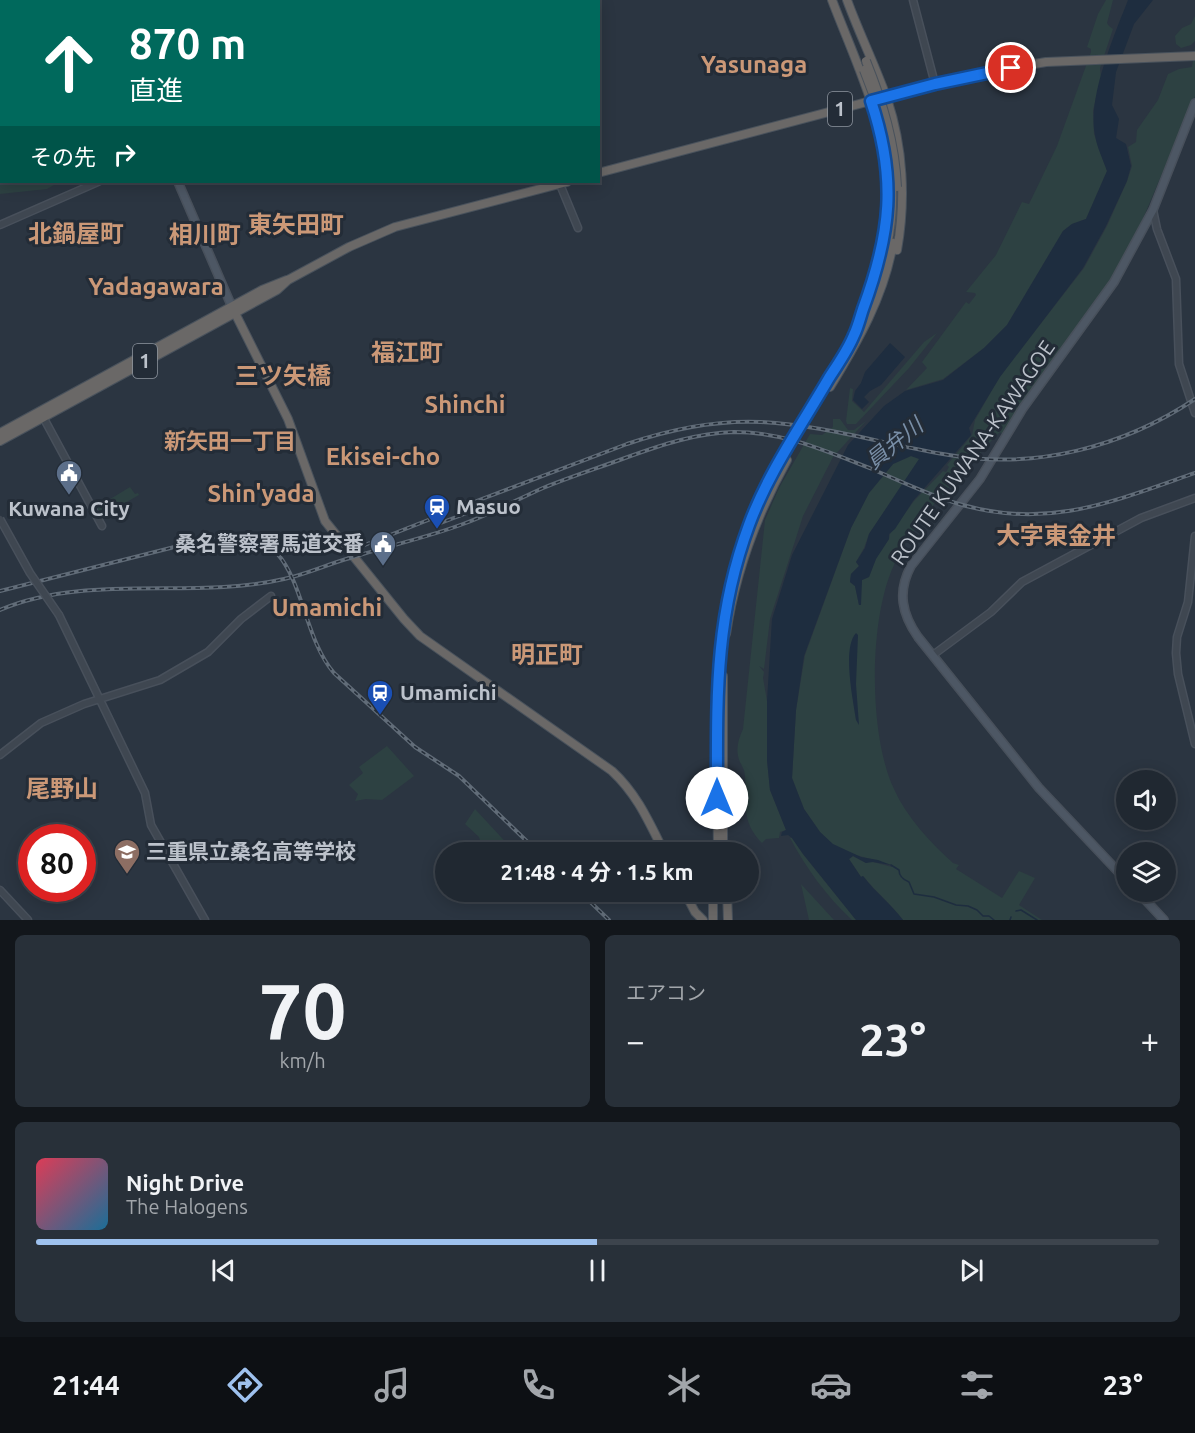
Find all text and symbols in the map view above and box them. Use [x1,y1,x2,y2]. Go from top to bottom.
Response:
text: 870 m [129,20,246,67]
icon: ahead [30,24,108,102]
pin [985,42,1036,93]
district label: Yasunaga [701,51,807,78]
icon: arrive [994,51,1027,84]
text: 直進 [129,75,183,105]
road number: 1 [828,92,852,126]
icon: right [108,138,141,171]
text: その先 [30,144,96,169]
district label: 東矢田町 [248,211,344,238]
district label: 北鍋屋町 [28,220,124,247]
district label: 相川町 [169,221,241,248]
district label: Yadagawara [88,273,224,300]
street label: ROUTE KUWANA-KAWAGOE [885,336,1059,569]
district label: 福江町 [371,339,443,366]
road number: 1 [133,344,157,378]
district label: 三ツ矢橋 [235,362,331,389]
district label: Shinchi [425,391,505,418]
water label: 員弁川 [860,411,929,473]
district label: 新矢田一丁目 [164,428,296,453]
district label: Ekisei-cho [326,443,440,470]
public building icon: Kuwana City [54,458,84,496]
district label: Shin'yada [208,480,314,507]
station icon: Masuo [422,492,452,530]
place label: Masuo [456,494,521,518]
place label: Kuwana City [8,496,130,520]
district label: 大字東金井 [996,522,1116,549]
public building icon: 桑名警察署馬道交番 [368,529,398,567]
place label: 桑名警察署馬道交番 [175,531,364,555]
district label: Umamichi [272,594,382,621]
district label: 明正町 [511,641,583,668]
station icon: Umamichi [365,678,395,716]
place label: Umamichi [400,680,497,704]
position arrow [685,766,749,830]
map controls [1116,770,1176,902]
button: sound [1116,770,1176,830]
district label: 尾野山 [26,775,98,802]
speed limit sign: 80 [18,824,96,902]
school or university icon: 三重県立桑名高等学校 [112,837,142,875]
place label: 三重県立桑名高等学校 [146,839,356,863]
button: layers [1116,842,1176,902]
text: 21:48 · 4 分 · 1.5 km [500,859,694,884]
text: 70 [259,966,346,1054]
text: エアコン [626,981,706,1004]
text: 23° [859,1014,926,1065]
text: − [626,1022,645,1059]
text: + [1140,1022,1159,1059]
text: km/h [279,1049,326,1072]
text: Night Drive [126,1170,244,1195]
text: The Halogens [126,1195,248,1218]
icon: previous [207,1254,240,1287]
icon: pause [581,1254,614,1287]
icon: next [955,1254,988,1287]
icon: directions [224,1364,266,1406]
icon: music [371,1364,413,1406]
icon: phone [517,1364,559,1406]
icon: climate [663,1364,705,1406]
icon: car [810,1364,852,1406]
icon: filters [956,1364,998,1406]
text: 21:44 [52,1370,120,1400]
text: 23° [1103,1370,1143,1400]

